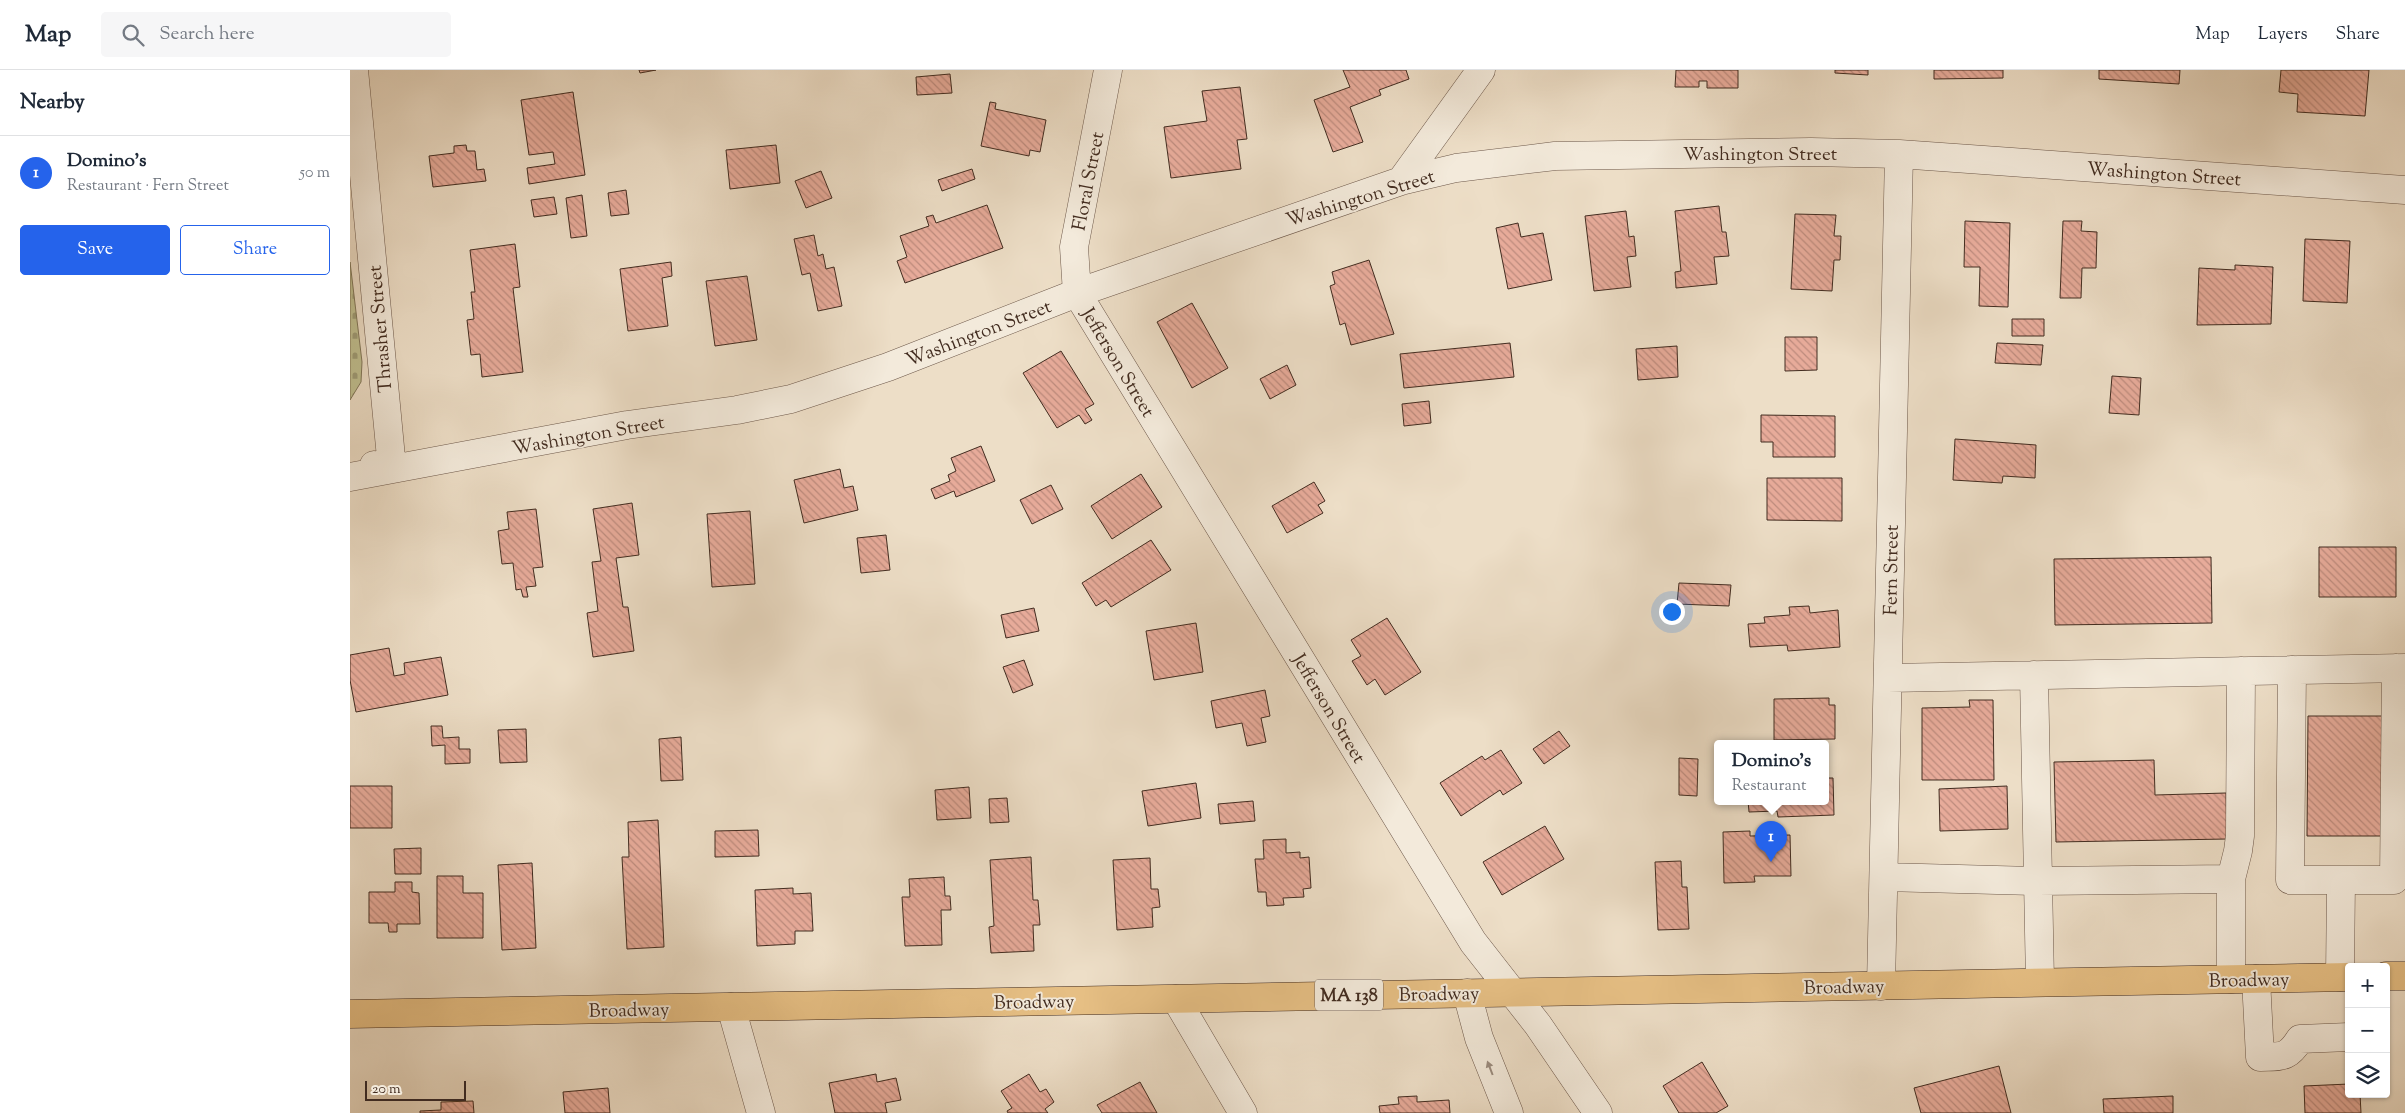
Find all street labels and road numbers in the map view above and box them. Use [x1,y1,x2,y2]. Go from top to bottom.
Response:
street label: Floral Street [1067,129,1112,233]
street label: Washington Street [1683,142,1838,169]
street label: Washington Street [2086,157,2242,194]
street label: Washington Street [1283,164,1439,235]
street label: Thrasher Street [362,263,401,394]
street label: Washington Street [902,294,1056,375]
street label: Jefferson Street [1073,302,1161,424]
street label: Washington Street [510,410,667,463]
street label: Fern Street [1878,524,1907,616]
street label: Jefferson Street [1284,648,1372,770]
street label: Broadway [2208,967,2290,996]
street label: Broadway [1803,974,1885,1003]
road number: MA 138 [1315,980,1383,1010]
street label: Broadway [1398,981,1480,1010]
street label: Broadway [993,989,1075,1018]
street label: Broadway [588,997,670,1026]

